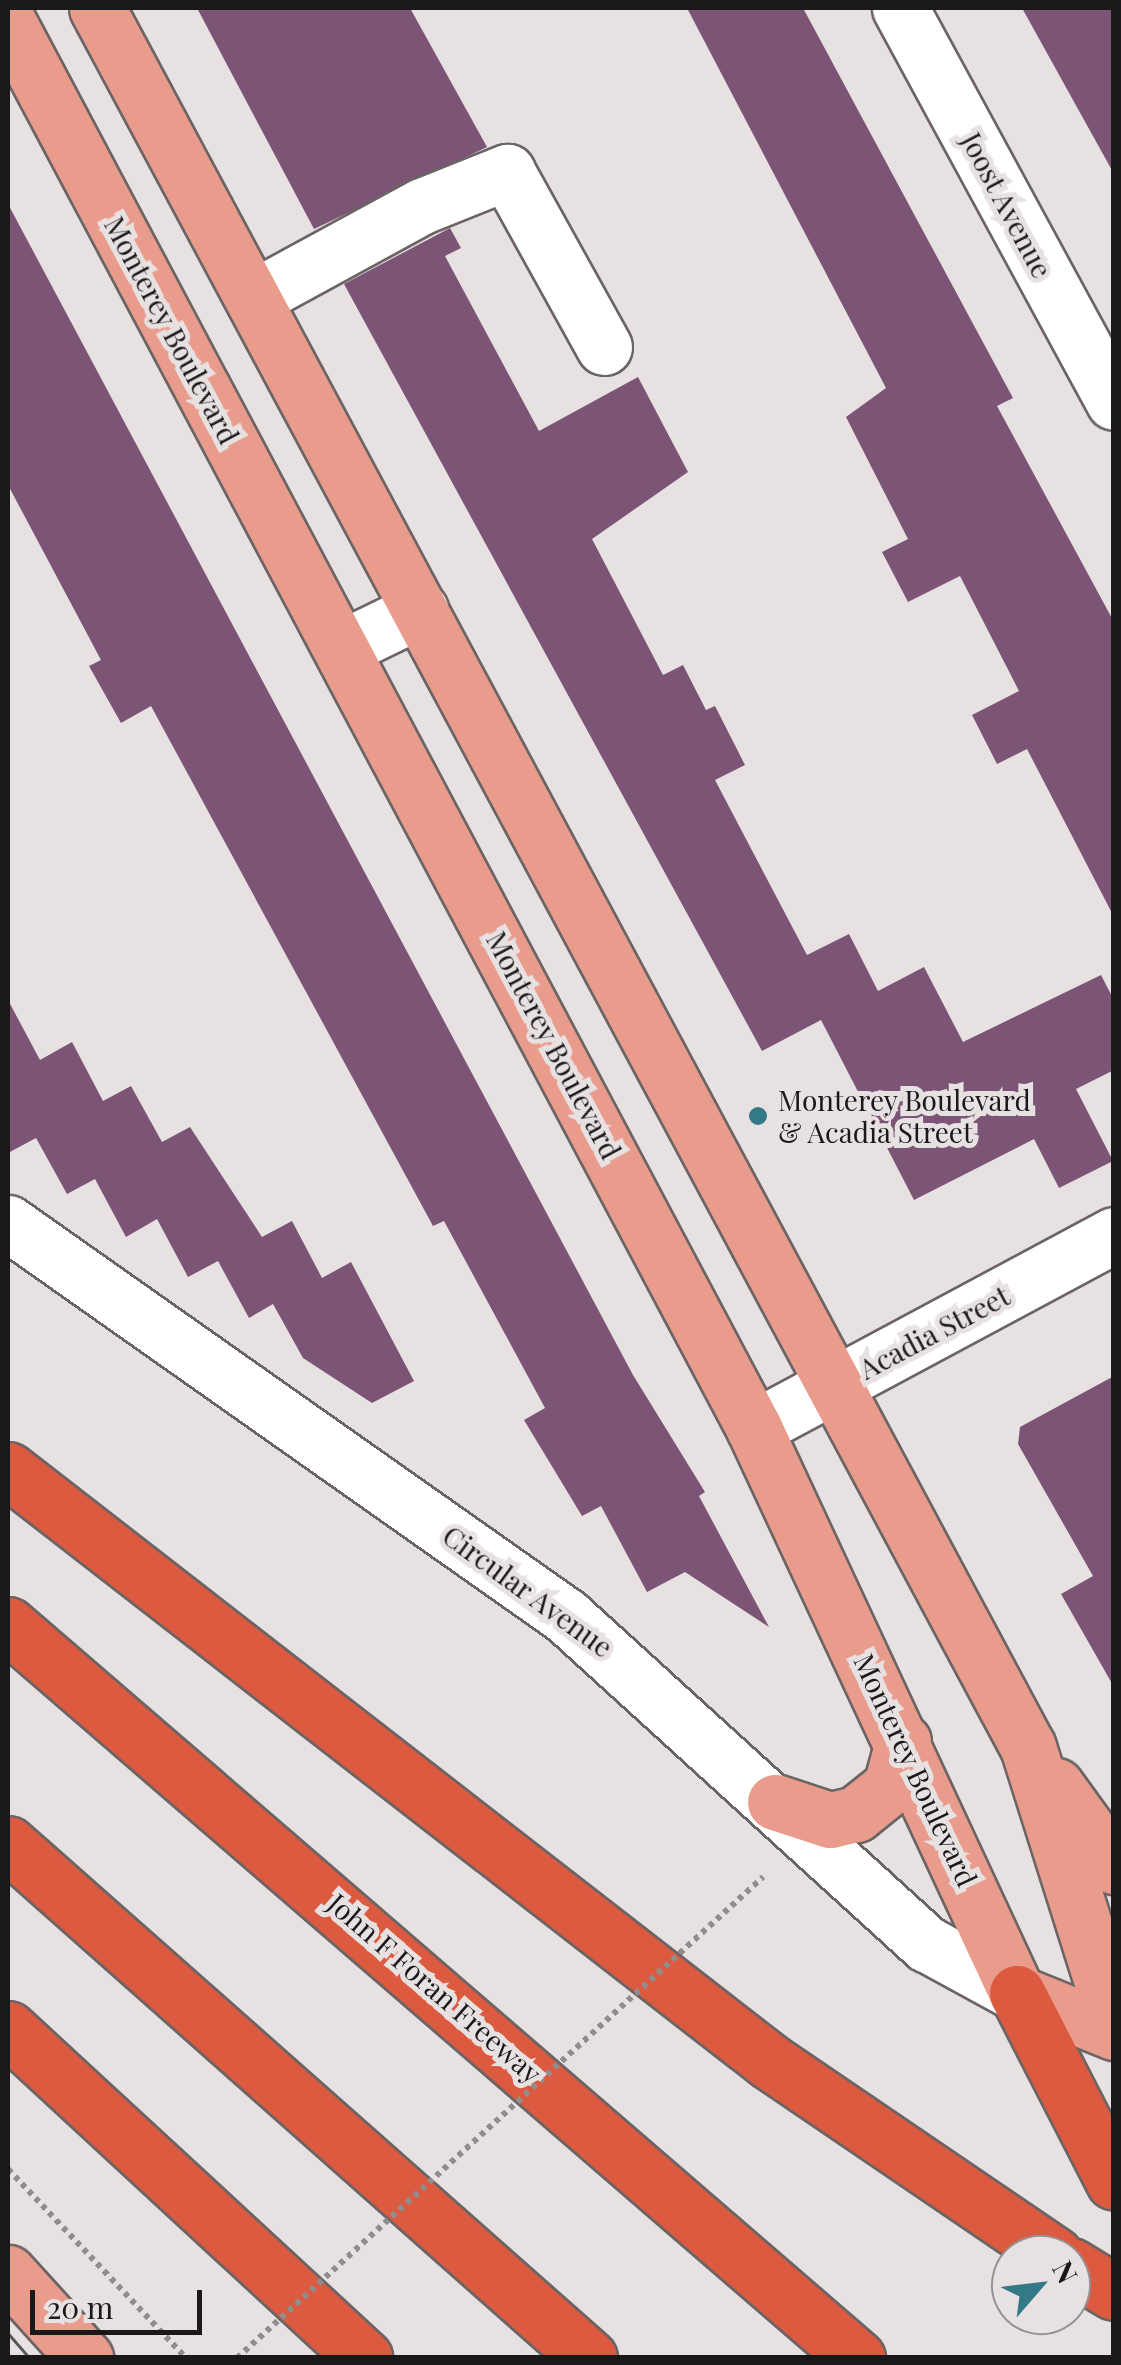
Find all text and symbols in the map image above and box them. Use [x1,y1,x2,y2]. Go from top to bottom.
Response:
street label: Joost Avenue [954,126,1060,284]
street label: Monterey Boulevard [98,210,246,450]
street label: Monterey Boulevard [480,925,628,1165]
place label: Monterey Boulevard & Acadia Street [778,1083,1031,1149]
marker: Monterey Boulevard & Acadia Street [747,1105,769,1127]
street label: Acadia Street [853,1278,1015,1386]
street label: Circular Avenue [436,1518,620,1664]
street label: Monterey Boulevard [847,1648,985,1892]
street label: John F Foran Freeway [321,1886,549,2090]
north arrow [991,2235,1091,2335]
text: N [1045,2254,1087,2289]
scale bar [35,2270,208,2332]
text: 20 m [47,2287,113,2327]

